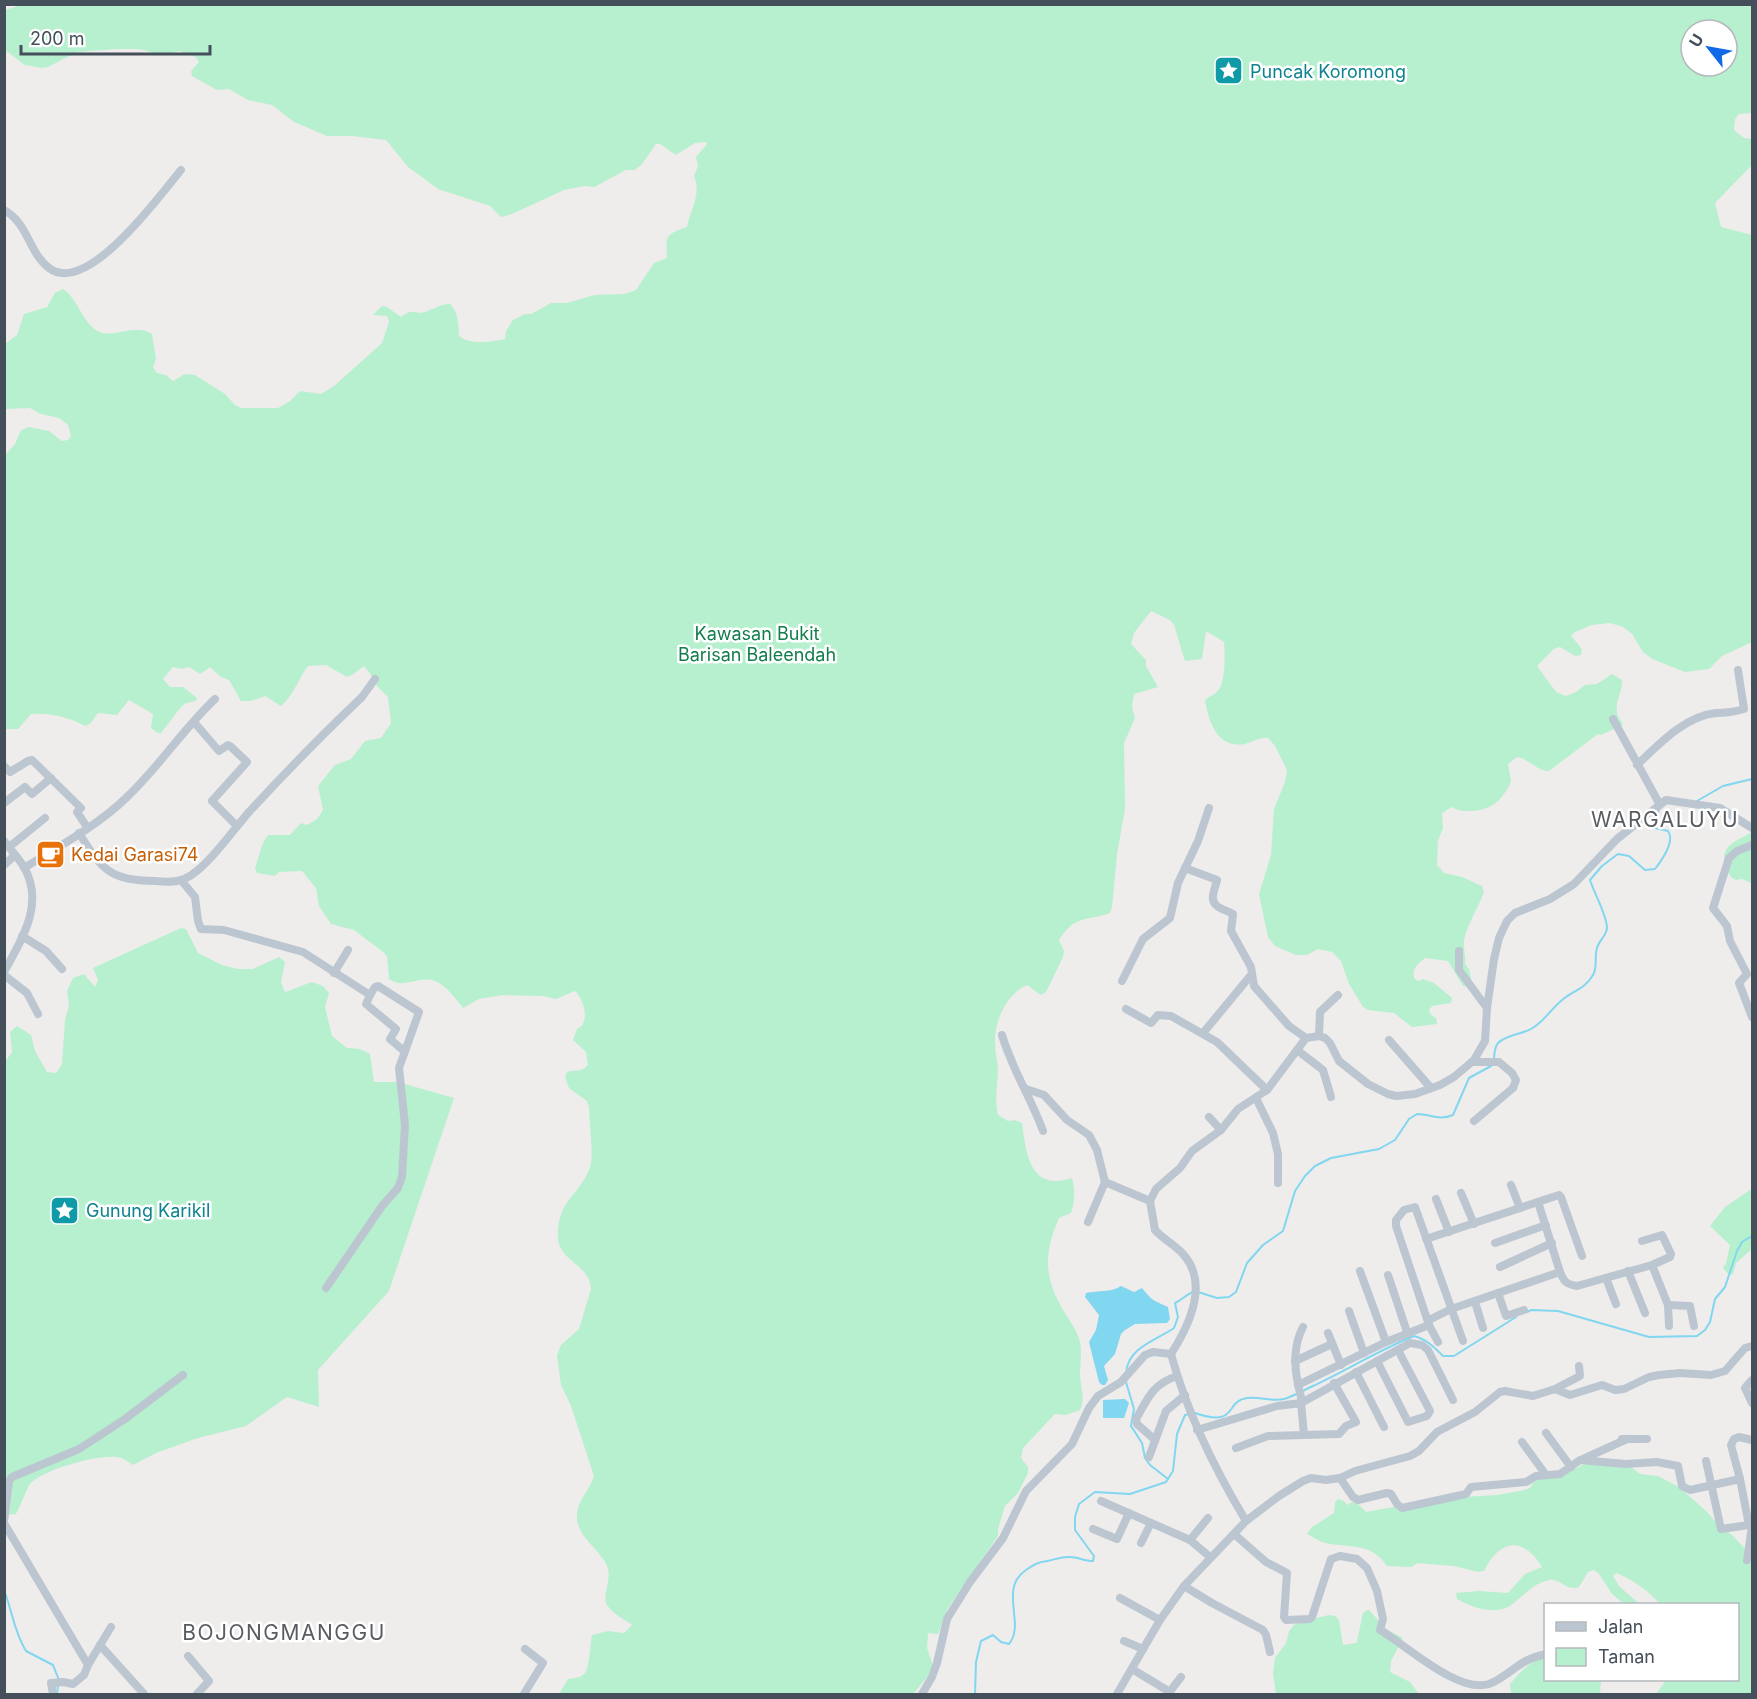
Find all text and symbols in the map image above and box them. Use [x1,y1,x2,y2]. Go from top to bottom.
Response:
scale bar [21,18,210,56]
north arrow [1679,18,1739,78]
text: 200 m [30,28,85,49]
text: U [1685,30,1708,50]
place icon: Puncak Koromong [1213,55,1245,87]
place label: Puncak Koromong [1250,61,1406,82]
park label: Kawasan Bukit Barisan Baleendah [678,623,836,665]
district label: WARGALUYU [1591,807,1739,832]
cafe icon: Kedai Garasi74 [34,838,66,870]
place label: Kedai Garasi74 [71,844,198,865]
place icon: Gunung Karikil [49,1194,81,1226]
place label: Gunung Karikil [86,1200,210,1221]
legend [1544,1603,1739,1681]
text: Jalan [1598,1616,1643,1637]
district label: BOJONGMANGGU [182,1620,386,1645]
text: Taman [1598,1646,1655,1667]

